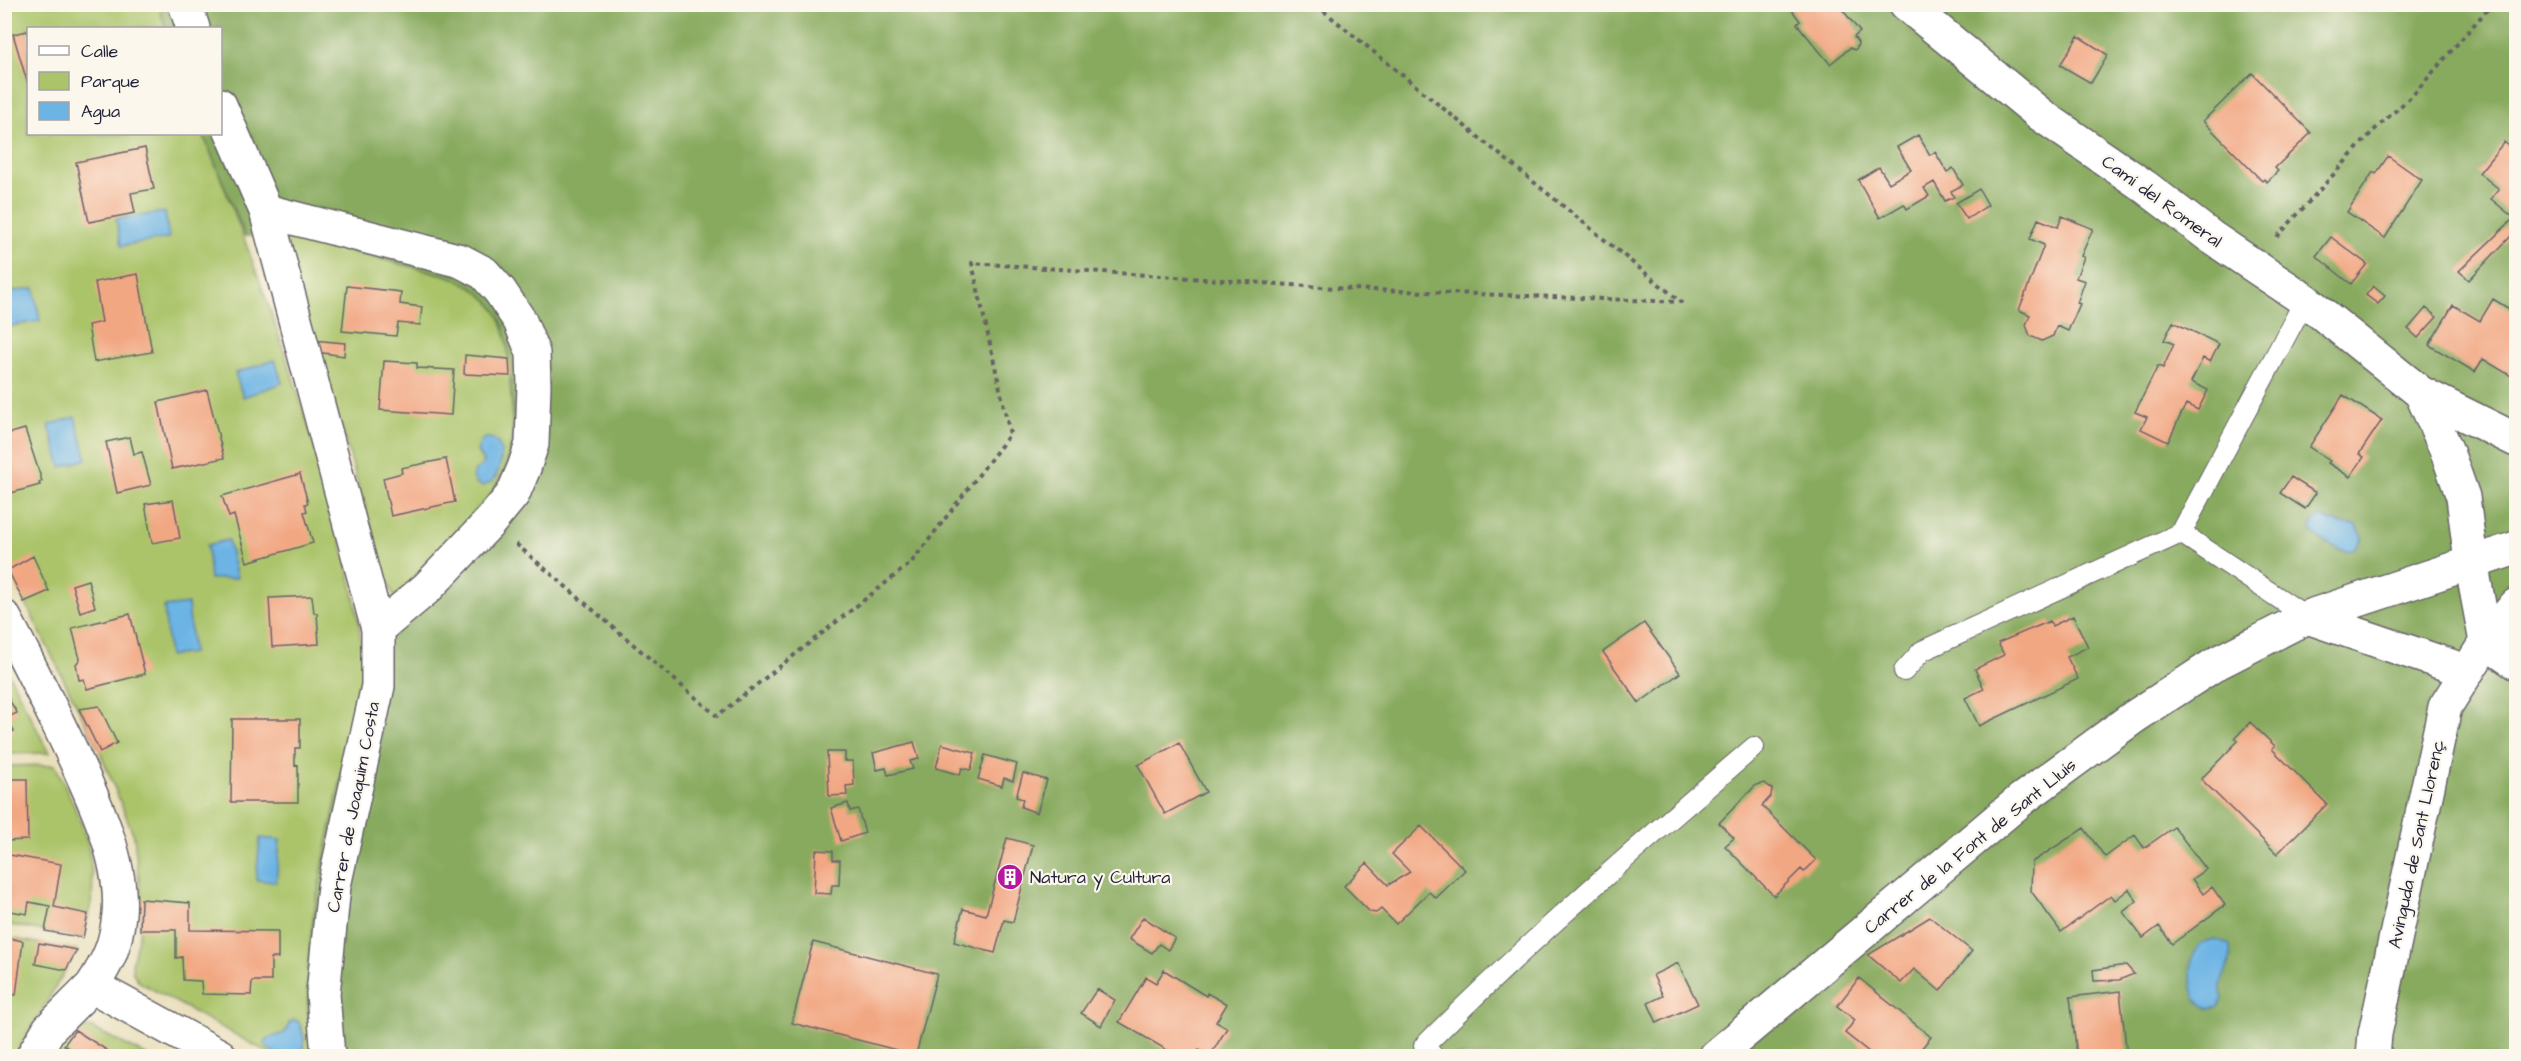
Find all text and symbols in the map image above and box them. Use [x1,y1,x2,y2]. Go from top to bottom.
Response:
legend [27,27,222,135]
text: Calle [81,39,119,64]
text: Parque [81,69,140,94]
text: Agua [81,99,120,125]
street label: Camí del Romeral [2096,149,2227,254]
street label: Carrer de Joaquim Costa [321,700,386,915]
street label: Avinguda de Sant Llorenç [2382,738,2452,951]
street label: Carrer de la Font de Sant Lluís [1859,753,2082,940]
building icon: Natura y Cultura [995,862,1025,892]
place label: Natura y Cultura [1030,865,1170,891]

